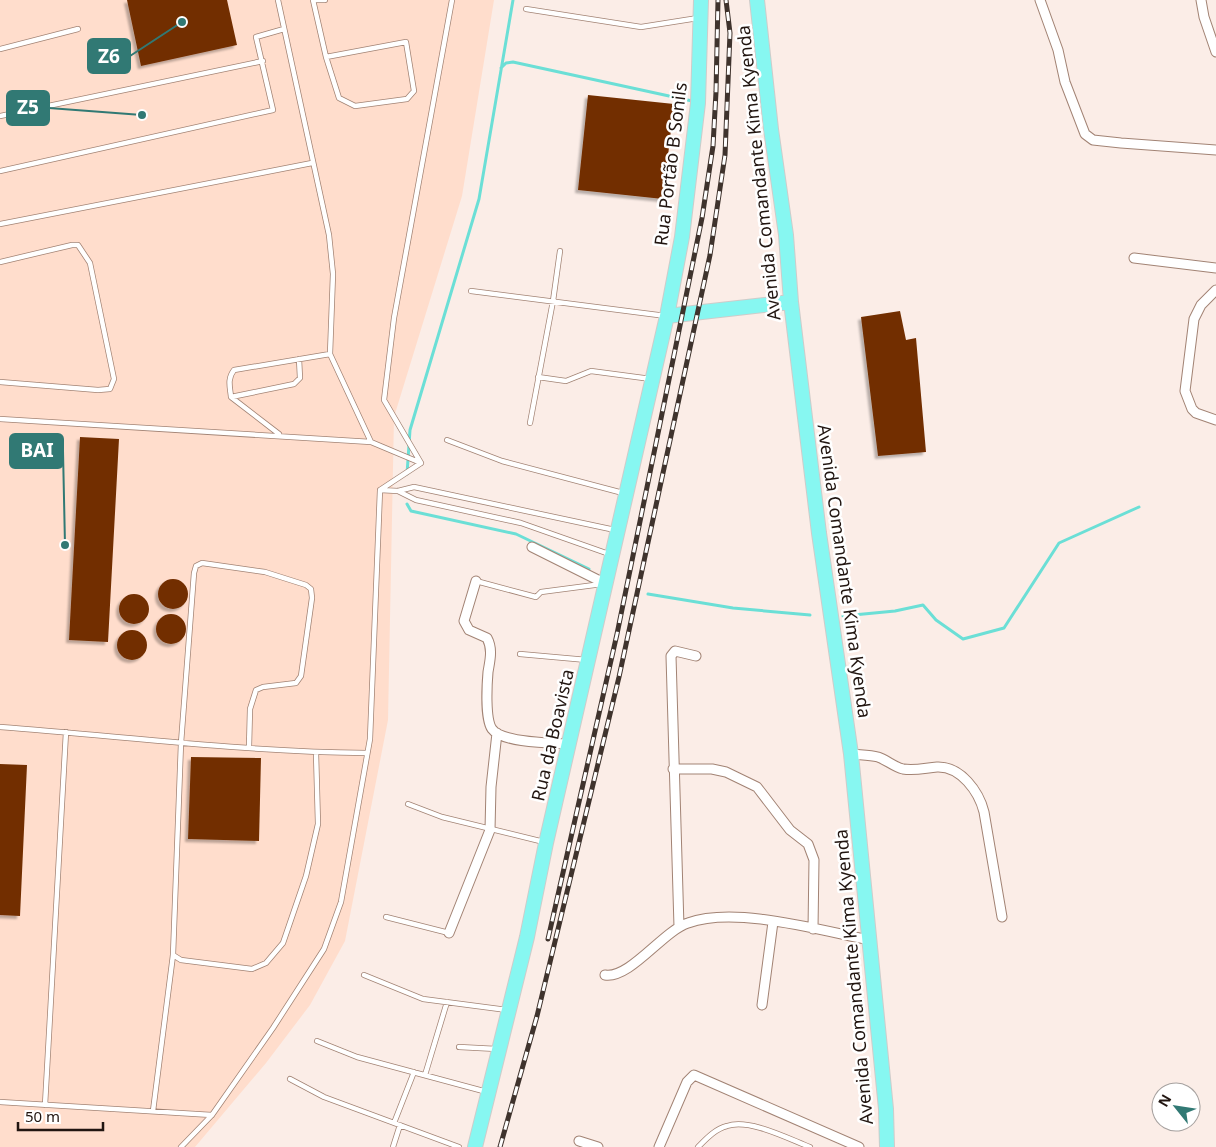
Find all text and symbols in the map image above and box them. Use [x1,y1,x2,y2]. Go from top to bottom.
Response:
street label: Avenida Comandante Kima Kyenda [731,24,785,322]
callout: Z6 [88,39,130,73]
text: Z6 [98,43,120,69]
street label: Rua Portão B Sonils [648,81,692,247]
callout: Z5 [7,91,49,125]
text: Z5 [17,94,39,120]
street label: Avenida Comandante Kima Kyenda [812,423,878,719]
callout: BAI [10,434,63,468]
text: BAI [20,437,54,463]
street label: Rua da Boavista [525,667,579,803]
street label: Avenida Comandante Kima Kyenda [828,828,878,1126]
north arrow [1151,1082,1201,1132]
text: N [1153,1091,1175,1110]
scale bar [18,1100,102,1132]
text: 50 m [25,1106,60,1126]

